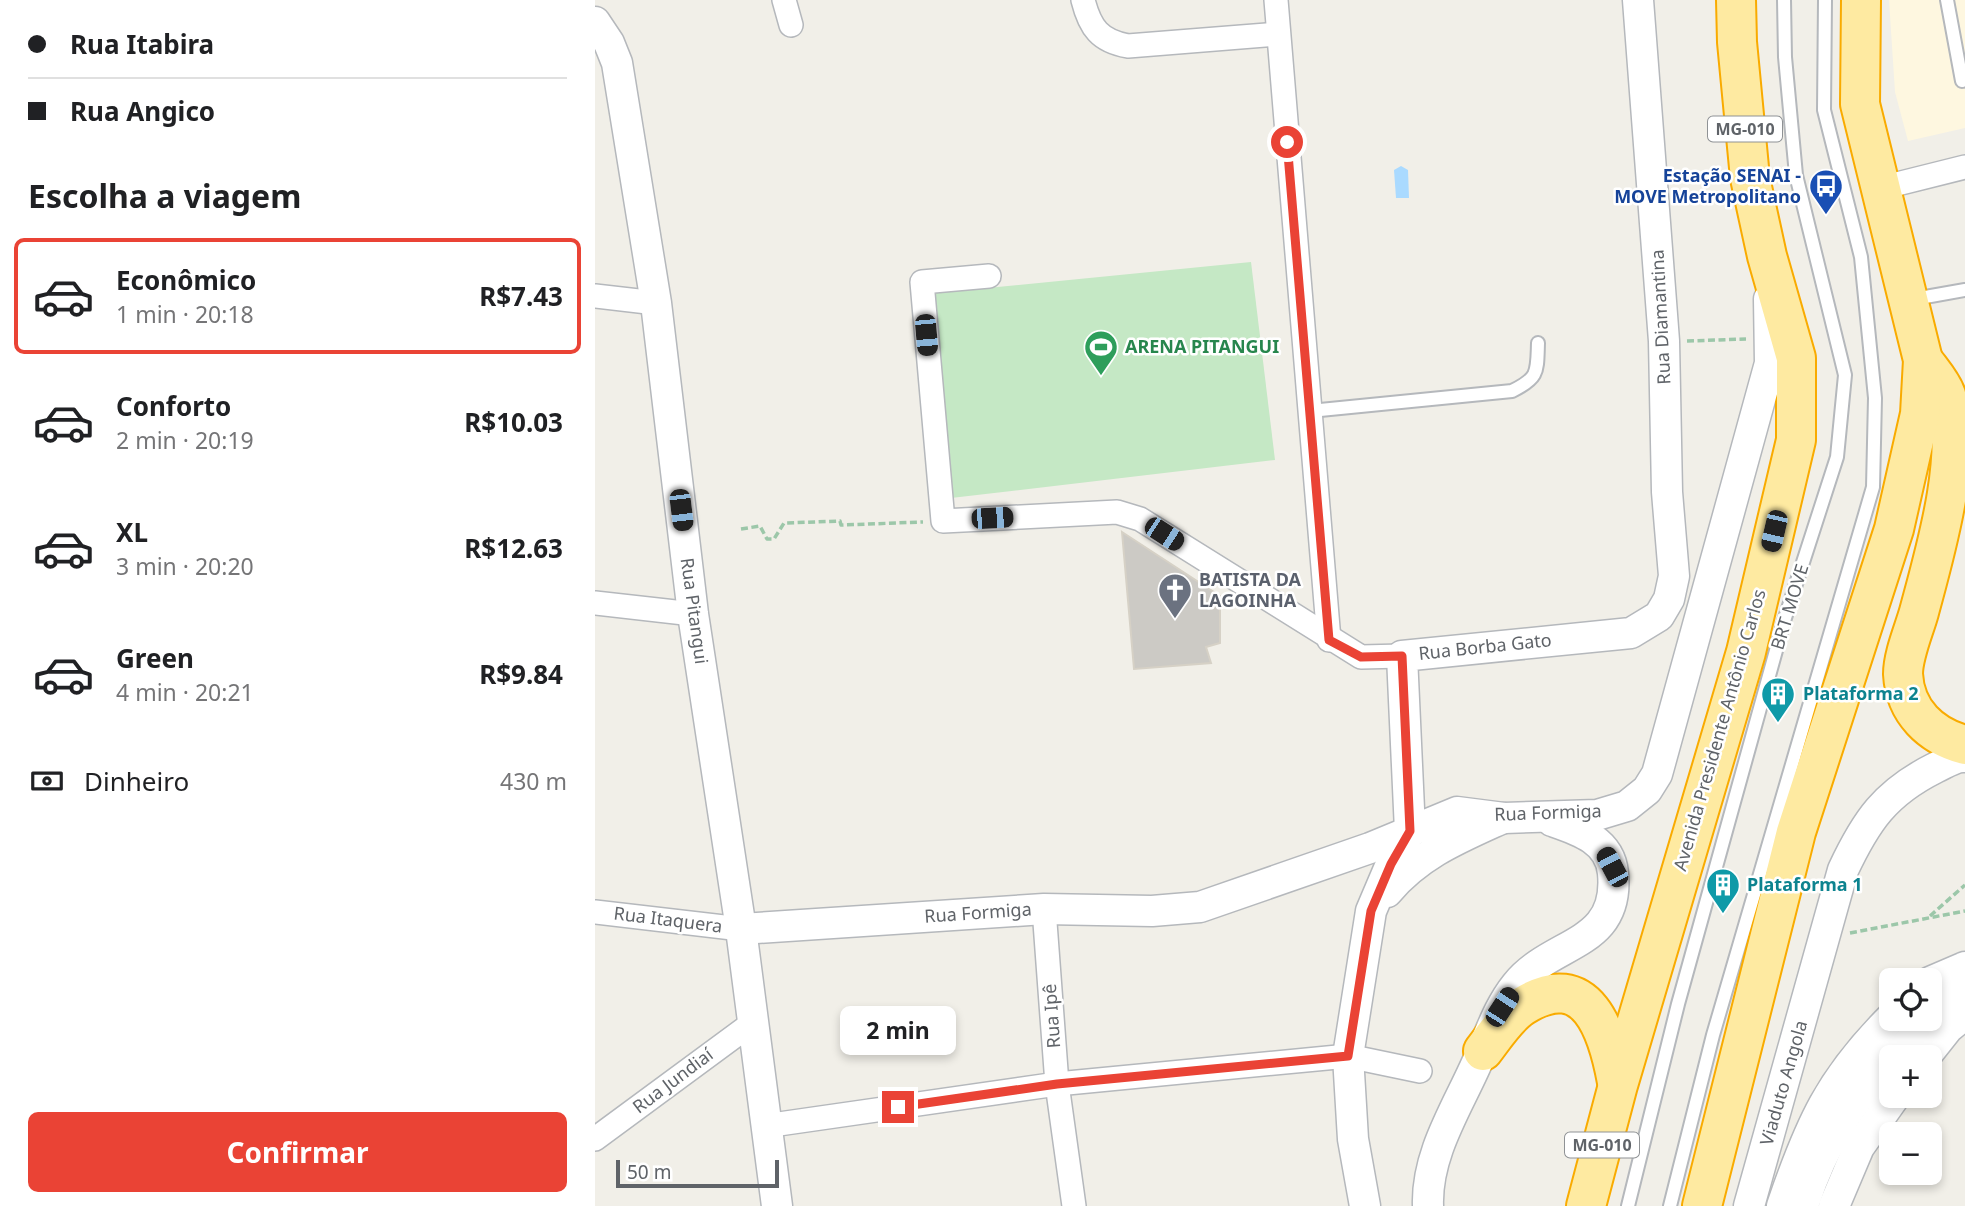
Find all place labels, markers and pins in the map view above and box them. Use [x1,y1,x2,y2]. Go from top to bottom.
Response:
place label: Estação SENAI - MOVE Metropolitano [1614,163,1801,208]
bus stop icon: Estação SENAI - MOVE Metropolitano [1807,167,1845,216]
sports icon: ARENA PITANGUI [1082,328,1120,377]
place label: ARENA PITANGUI [1125,334,1279,358]
place label: BATISTA DA LAGOINHA [1199,567,1302,612]
church icon: BATISTA DA LAGOINHA [1156,571,1194,620]
building icon: Plataforma 2 [1759,675,1797,724]
place label: Plataforma 2 [1803,681,1919,705]
building icon: Plataforma 1 [1704,866,1742,915]
place label: Plataforma 1 [1747,872,1863,896]

